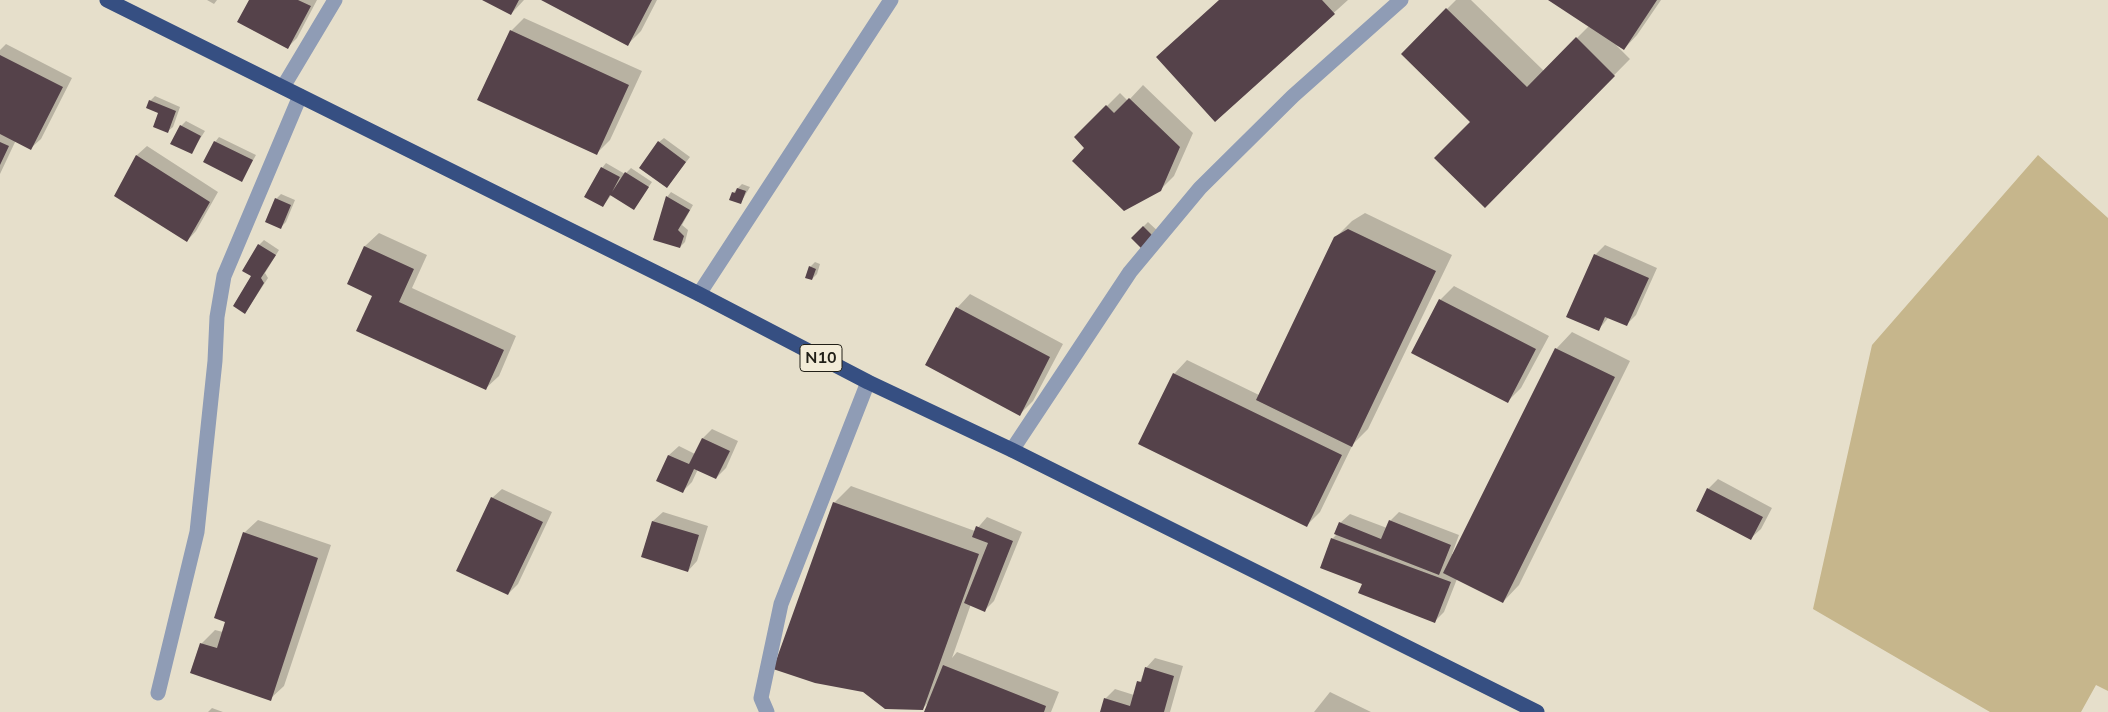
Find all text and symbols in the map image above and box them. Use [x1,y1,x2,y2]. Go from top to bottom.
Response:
road number: N10 [800,344,842,372]

